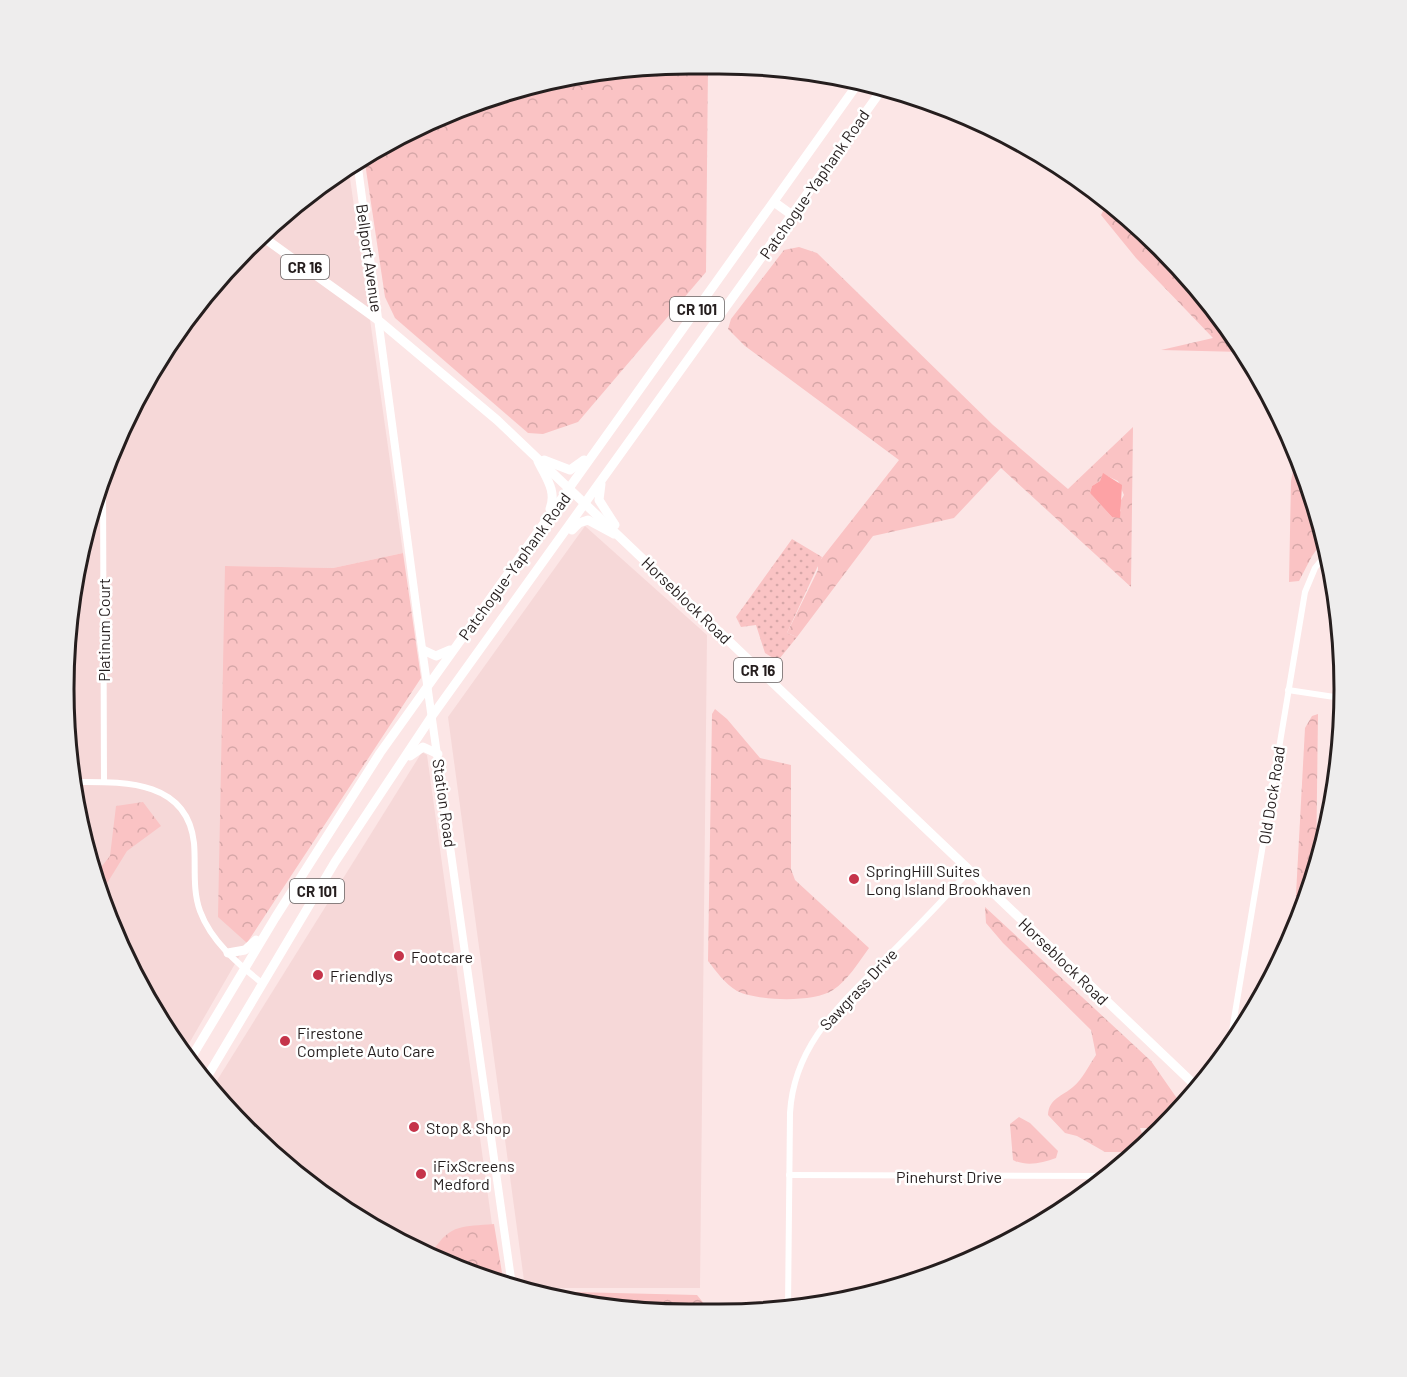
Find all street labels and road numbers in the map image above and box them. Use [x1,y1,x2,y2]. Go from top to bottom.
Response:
street label: Patchogue-Yaphank Road [755,106,873,262]
street label: Bellport Avenue [353,203,387,313]
road number: CR 16 [281,255,329,279]
road number: CR 101 [670,297,724,321]
street label: Patchogue-Yaphank Road [454,488,574,644]
street label: Horseblock Road [638,552,736,648]
street label: Platinum Court [94,578,113,682]
road number: CR 16 [734,658,782,682]
street label: Old Dock Road [1254,745,1288,845]
street label: Station Road [429,758,461,848]
road number: CR 101 [290,879,344,903]
street label: Horseblock Road [1015,913,1113,1009]
street label: Sawgrass Drive [815,944,901,1034]
street label: Pinehurst Drive [896,1167,1002,1186]

